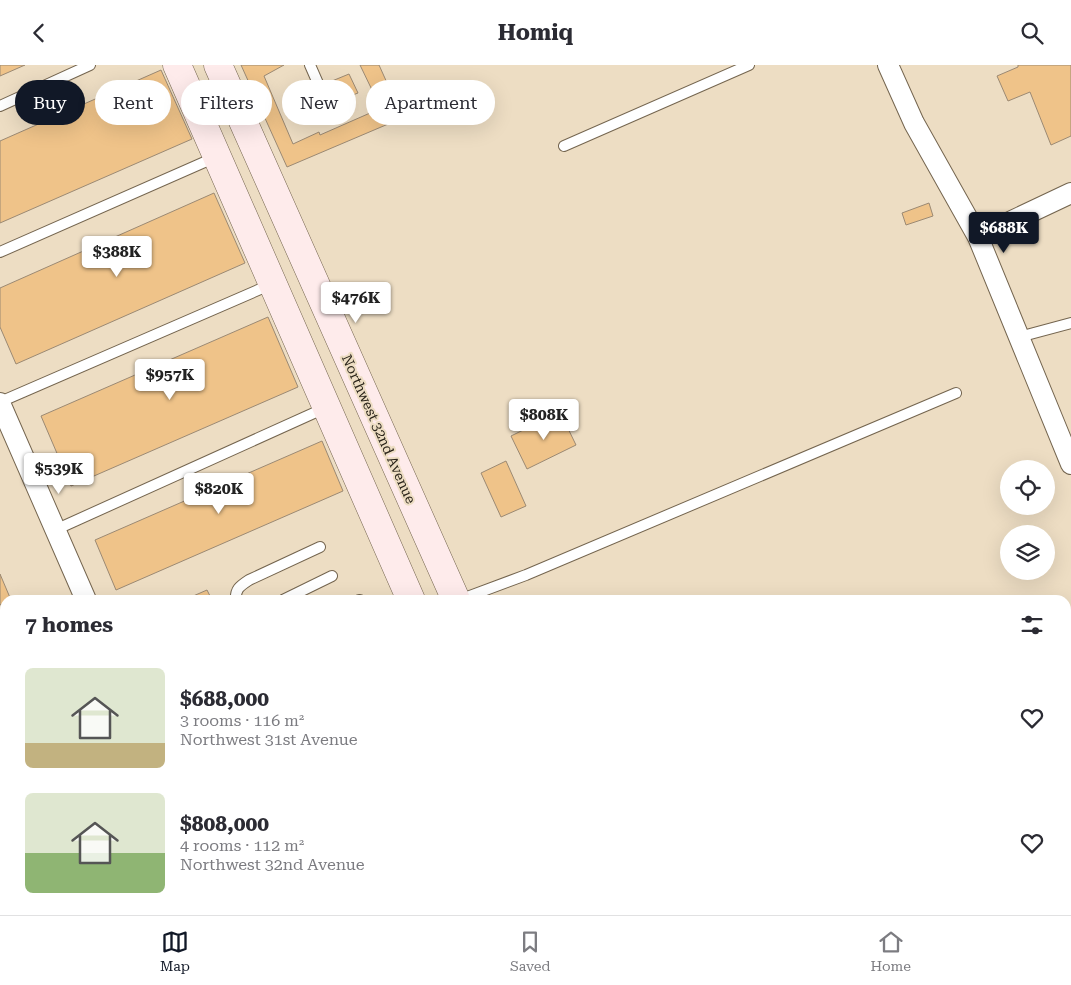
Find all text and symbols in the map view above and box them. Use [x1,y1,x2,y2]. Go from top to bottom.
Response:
icon: back [25,19,53,47]
icon: search [1018,19,1046,47]
text: Homiq [498,20,573,45]
chip: Buy [15,80,85,125]
chip: Rent [95,80,171,125]
chip: Filters [181,80,272,125]
chip: New [282,80,356,125]
chip: Apartment [366,80,495,125]
pin: $688K [969,211,1039,254]
text: $688K [980,218,1028,237]
pin: $388K [82,235,152,278]
text: $388K [93,242,141,261]
pin: $476K [321,281,391,324]
text: $476K [332,288,380,307]
street label: Northwest 32nd Avenue [339,352,419,506]
pin: $957K [135,359,205,401]
text: $957K [146,365,194,384]
pin: $808K [509,399,579,441]
text: $808K [520,405,568,424]
pin: $539K [24,453,94,495]
text: $539K [35,459,83,478]
map controls [1000,460,1055,580]
button: locate [1000,460,1055,515]
pin: $820K [184,473,254,515]
text: $820K [195,479,243,498]
button: layers [1000,525,1055,580]
icon: filters [1018,611,1046,639]
text: 7 homes [25,613,113,637]
text: $688,000 [180,687,269,711]
icon: home [65,688,125,748]
icon: heart [1018,704,1046,732]
text: 3 rooms · 116 m² [180,711,304,730]
text: Northwest 31st Avenue [180,730,358,749]
text: $808,000 [180,812,269,836]
icon: home [65,813,125,873]
icon: heart [1018,829,1046,857]
text: 4 rooms · 112 m² [180,836,304,855]
text: Northwest 32nd Avenue [180,855,365,874]
tab: Map [160,928,190,974]
tab: Saved [510,928,550,974]
tab: Home [870,928,911,974]

